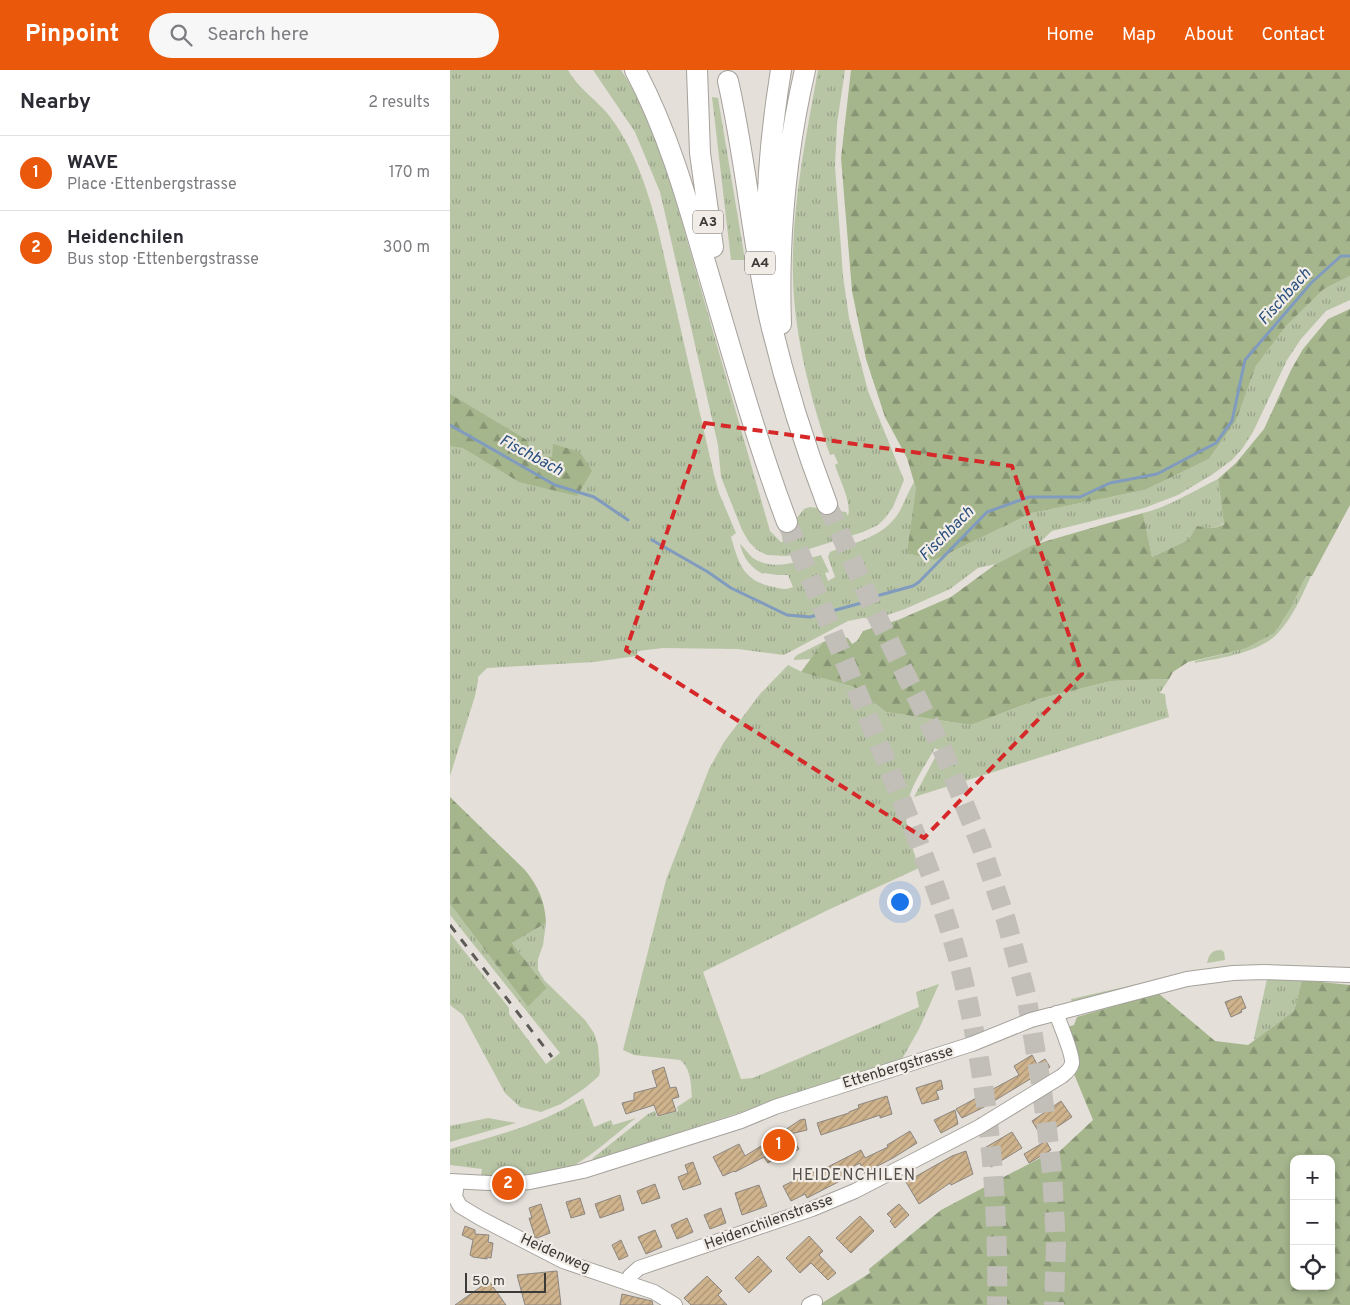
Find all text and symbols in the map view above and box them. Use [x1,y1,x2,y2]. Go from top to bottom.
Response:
search box [149,13,499,58]
text: Pinpoint [25,20,119,50]
icon: search [167,21,195,49]
text: Search here [207,23,309,47]
text: Home [1046,24,1094,47]
text: Map [1122,24,1156,47]
text: About [1184,24,1233,47]
text: Contact [1261,24,1325,47]
text: Nearby [20,89,91,116]
text: 2 results [368,93,430,113]
text: WAVE [67,151,118,175]
text: 1 [33,163,39,183]
text: 170 m [389,163,430,183]
text: Place · Ettenbergstrasse [67,175,237,195]
road number: A3 [693,210,723,233]
text: Heidenchilen [67,226,184,250]
text: 2 [31,238,41,258]
text: 300 m [383,238,430,258]
text: Bus stop · Ettenbergstrasse [67,250,259,270]
road number: A4 [745,252,775,274]
water label: Fischbach [1254,264,1316,329]
water label: Fischbach [496,431,567,481]
water label: Fischbach [915,502,979,566]
your location [887,889,913,915]
street label: Ettenbergstrasse [840,1042,956,1094]
pin: 1 [763,1126,795,1164]
map controls [1290,1155,1335,1290]
button: + [1290,1155,1335,1200]
pin: 2 [492,1165,524,1203]
district label: HEIDENCHILEN [792,1166,916,1186]
street label: Heidenchilenstrasse [702,1191,836,1255]
button: − [1290,1200,1335,1245]
street label: Heidenweg [517,1230,593,1278]
button: locate [1290,1245,1335,1290]
scale bar [465,1270,546,1293]
text: 50 m [472,1273,505,1290]

